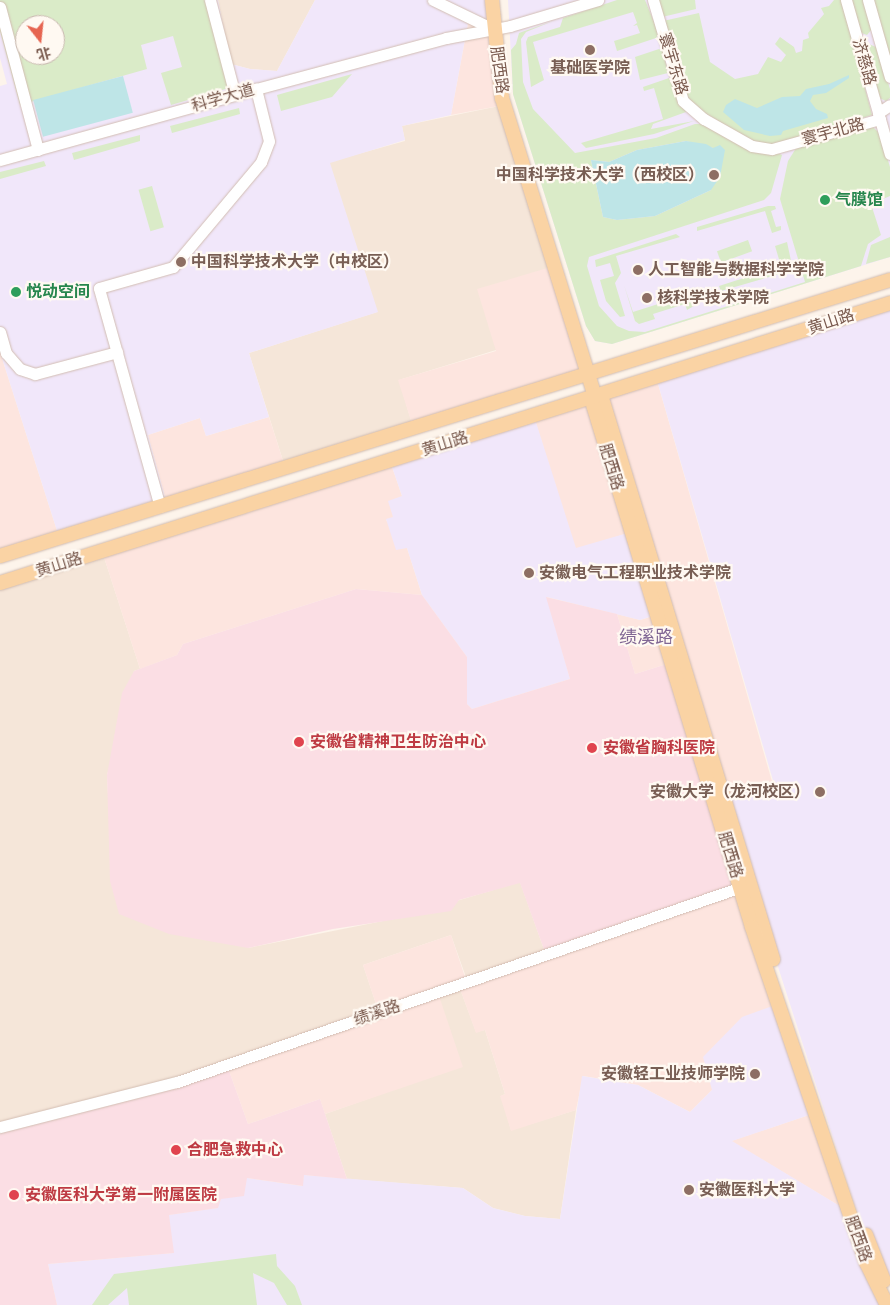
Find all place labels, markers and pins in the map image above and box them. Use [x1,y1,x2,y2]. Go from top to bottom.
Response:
marker: 基础医学院 [584,44,596,56]
place label: 基础医学院 [550,58,630,78]
place label: 中国科学技术大学（西校区） [496,165,704,185]
marker: 中国科学技术大学（西校区） [708,169,720,181]
place label: 气膜馆 [835,190,883,210]
marker: 气膜馆 [819,194,831,206]
place label: 中国科学技术大学（中校区） [191,252,399,272]
marker: 中国科学技术大学（中校区） [175,256,187,268]
place label: 人工智能与数据科学学院 [648,260,824,280]
marker: 人工智能与数据科学学院 [632,264,644,276]
place label: 悦动空间 [26,282,90,302]
marker: 悦动空间 [10,286,22,298]
place label: 核科学技术学院 [657,288,769,308]
marker: 核科学技术学院 [641,292,653,304]
place label: 安徽电气工程职业技术学院 [539,563,731,583]
marker: 安徽电气工程职业技术学院 [523,567,535,579]
place label: 安徽省精神卫生防治中心 [310,732,486,752]
marker: 安徽省精神卫生防治中心 [292,735,306,749]
place label: 安徽省胸科医院 [603,738,715,758]
marker: 安徽省胸科医院 [585,741,599,755]
place label: 安徽大学（龙河校区） [650,782,810,802]
marker: 安徽大学（龙河校区） [814,786,826,798]
place label: 安徽轻工业技师学院 [601,1064,745,1084]
marker: 安徽轻工业技师学院 [749,1068,761,1080]
place label: 合肥急救中心 [187,1140,283,1160]
marker: 合肥急救中心 [169,1143,183,1157]
place label: 安徽医科大学 [699,1180,795,1200]
marker: 安徽医科大学 [683,1184,695,1196]
place label: 安徽医科大学第一附属医院 [25,1185,217,1205]
marker: 安徽医科大学第一附属医院 [7,1188,21,1202]

